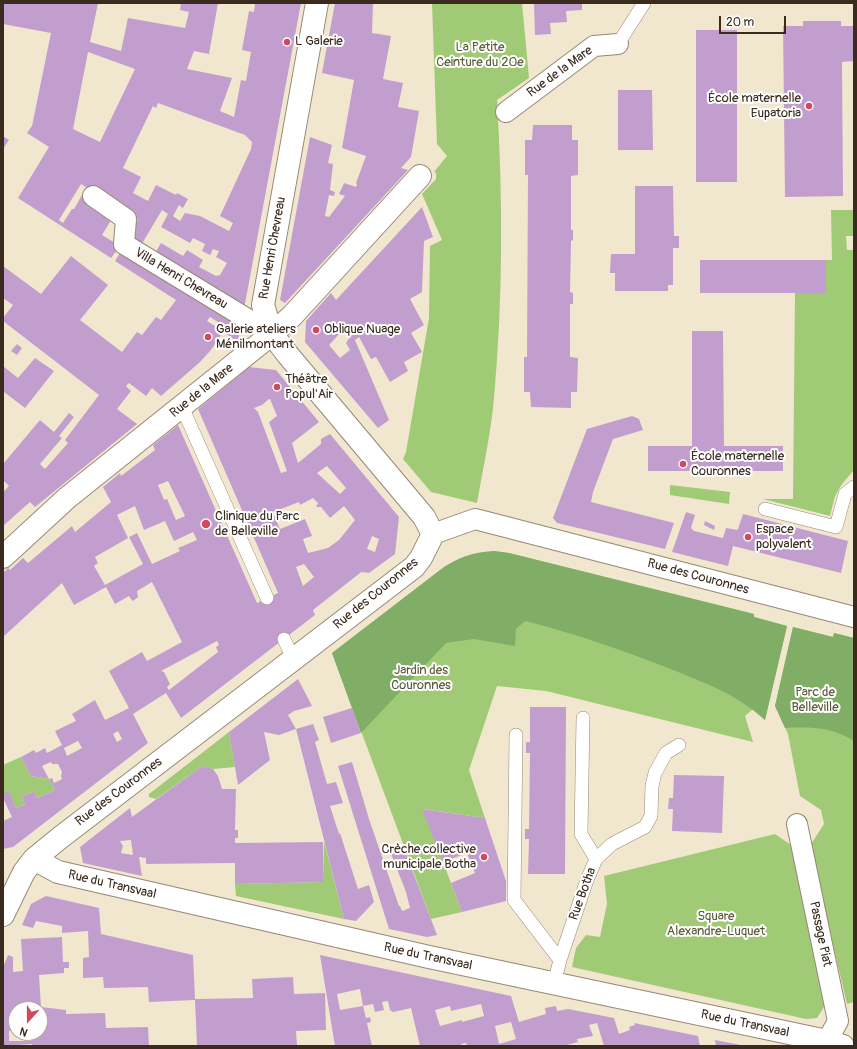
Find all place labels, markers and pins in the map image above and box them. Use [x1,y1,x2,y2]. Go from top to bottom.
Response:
place label: L Galerie [295,34,343,50]
marker: L Galerie [282,37,292,47]
place label: École maternelle Eupatoria [708,91,801,122]
marker: École maternelle Eupatoria [804,101,814,111]
place label: Galerie ateliers Ménilmontant [216,322,296,353]
place label: Oblique Nuage [324,322,400,338]
marker: Oblique Nuage [311,325,321,335]
marker: Galerie ateliers Ménilmontant [203,332,213,342]
place label: Théâtre Popul'Air [285,372,333,403]
marker: Théâtre Popul'Air [272,382,282,392]
place label: École maternelle Couronnes [691,449,784,480]
marker: École maternelle Couronnes [678,459,688,469]
place label: Clinique du Parc de Belleville [215,509,299,540]
marker: Clinique du Parc de Belleville [200,518,212,530]
place label: Espace polyvalent [756,522,811,553]
marker: Espace polyvalent [743,532,753,542]
place label: Crèche collective municipale Botha [381,842,476,873]
marker: Crèche collective municipale Botha [479,852,489,862]

